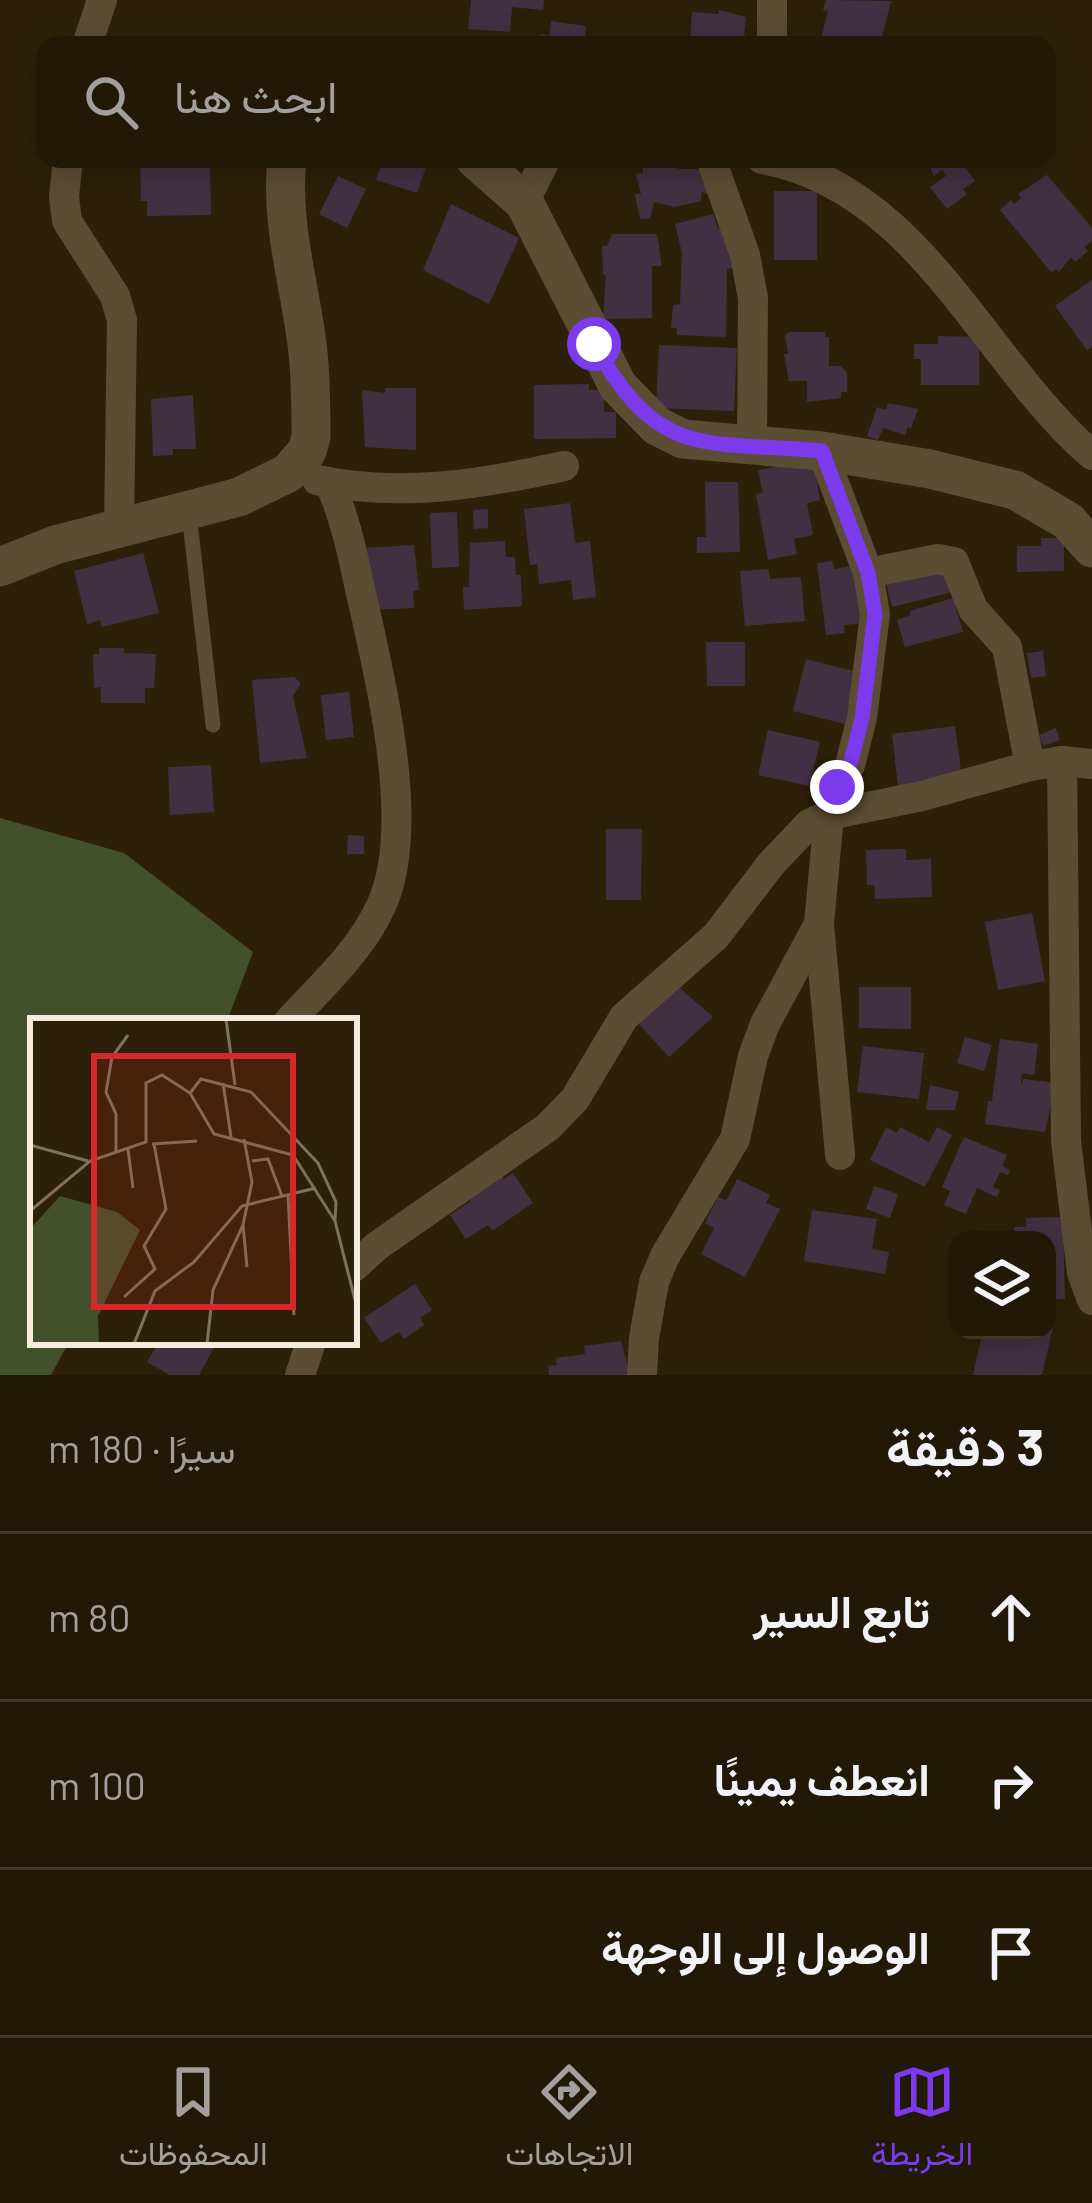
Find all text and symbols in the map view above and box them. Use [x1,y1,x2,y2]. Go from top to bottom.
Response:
search box [36,36,1056,168]
text: ابحث هنا [174,68,337,122]
icon: search [78,69,144,135]
route start [567,317,621,371]
route end [810,760,864,814]
inset map [30,1018,357,1345]
map controls [948,1231,1056,1339]
button: layers [948,1231,1056,1339]
text: 3 دقيقة [886,1415,1044,1476]
text: سيرًا · 180 m [48,1424,236,1471]
text: تابع السير [753,1583,930,1637]
icon: ahead [978,1584,1044,1650]
text: 80 m [48,1593,130,1640]
text: انعطف يمينًا [714,1751,930,1805]
icon: right [978,1752,1044,1818]
text: 100 m [48,1761,146,1808]
text: الوصول إلى الوجهة [601,1919,930,1973]
icon: arrive [978,1920,1044,1986]
tab: المحفوظات [119,2059,268,2183]
tab: الاتجاهات [505,2059,633,2183]
tab: الخريطة [871,2059,973,2183]

